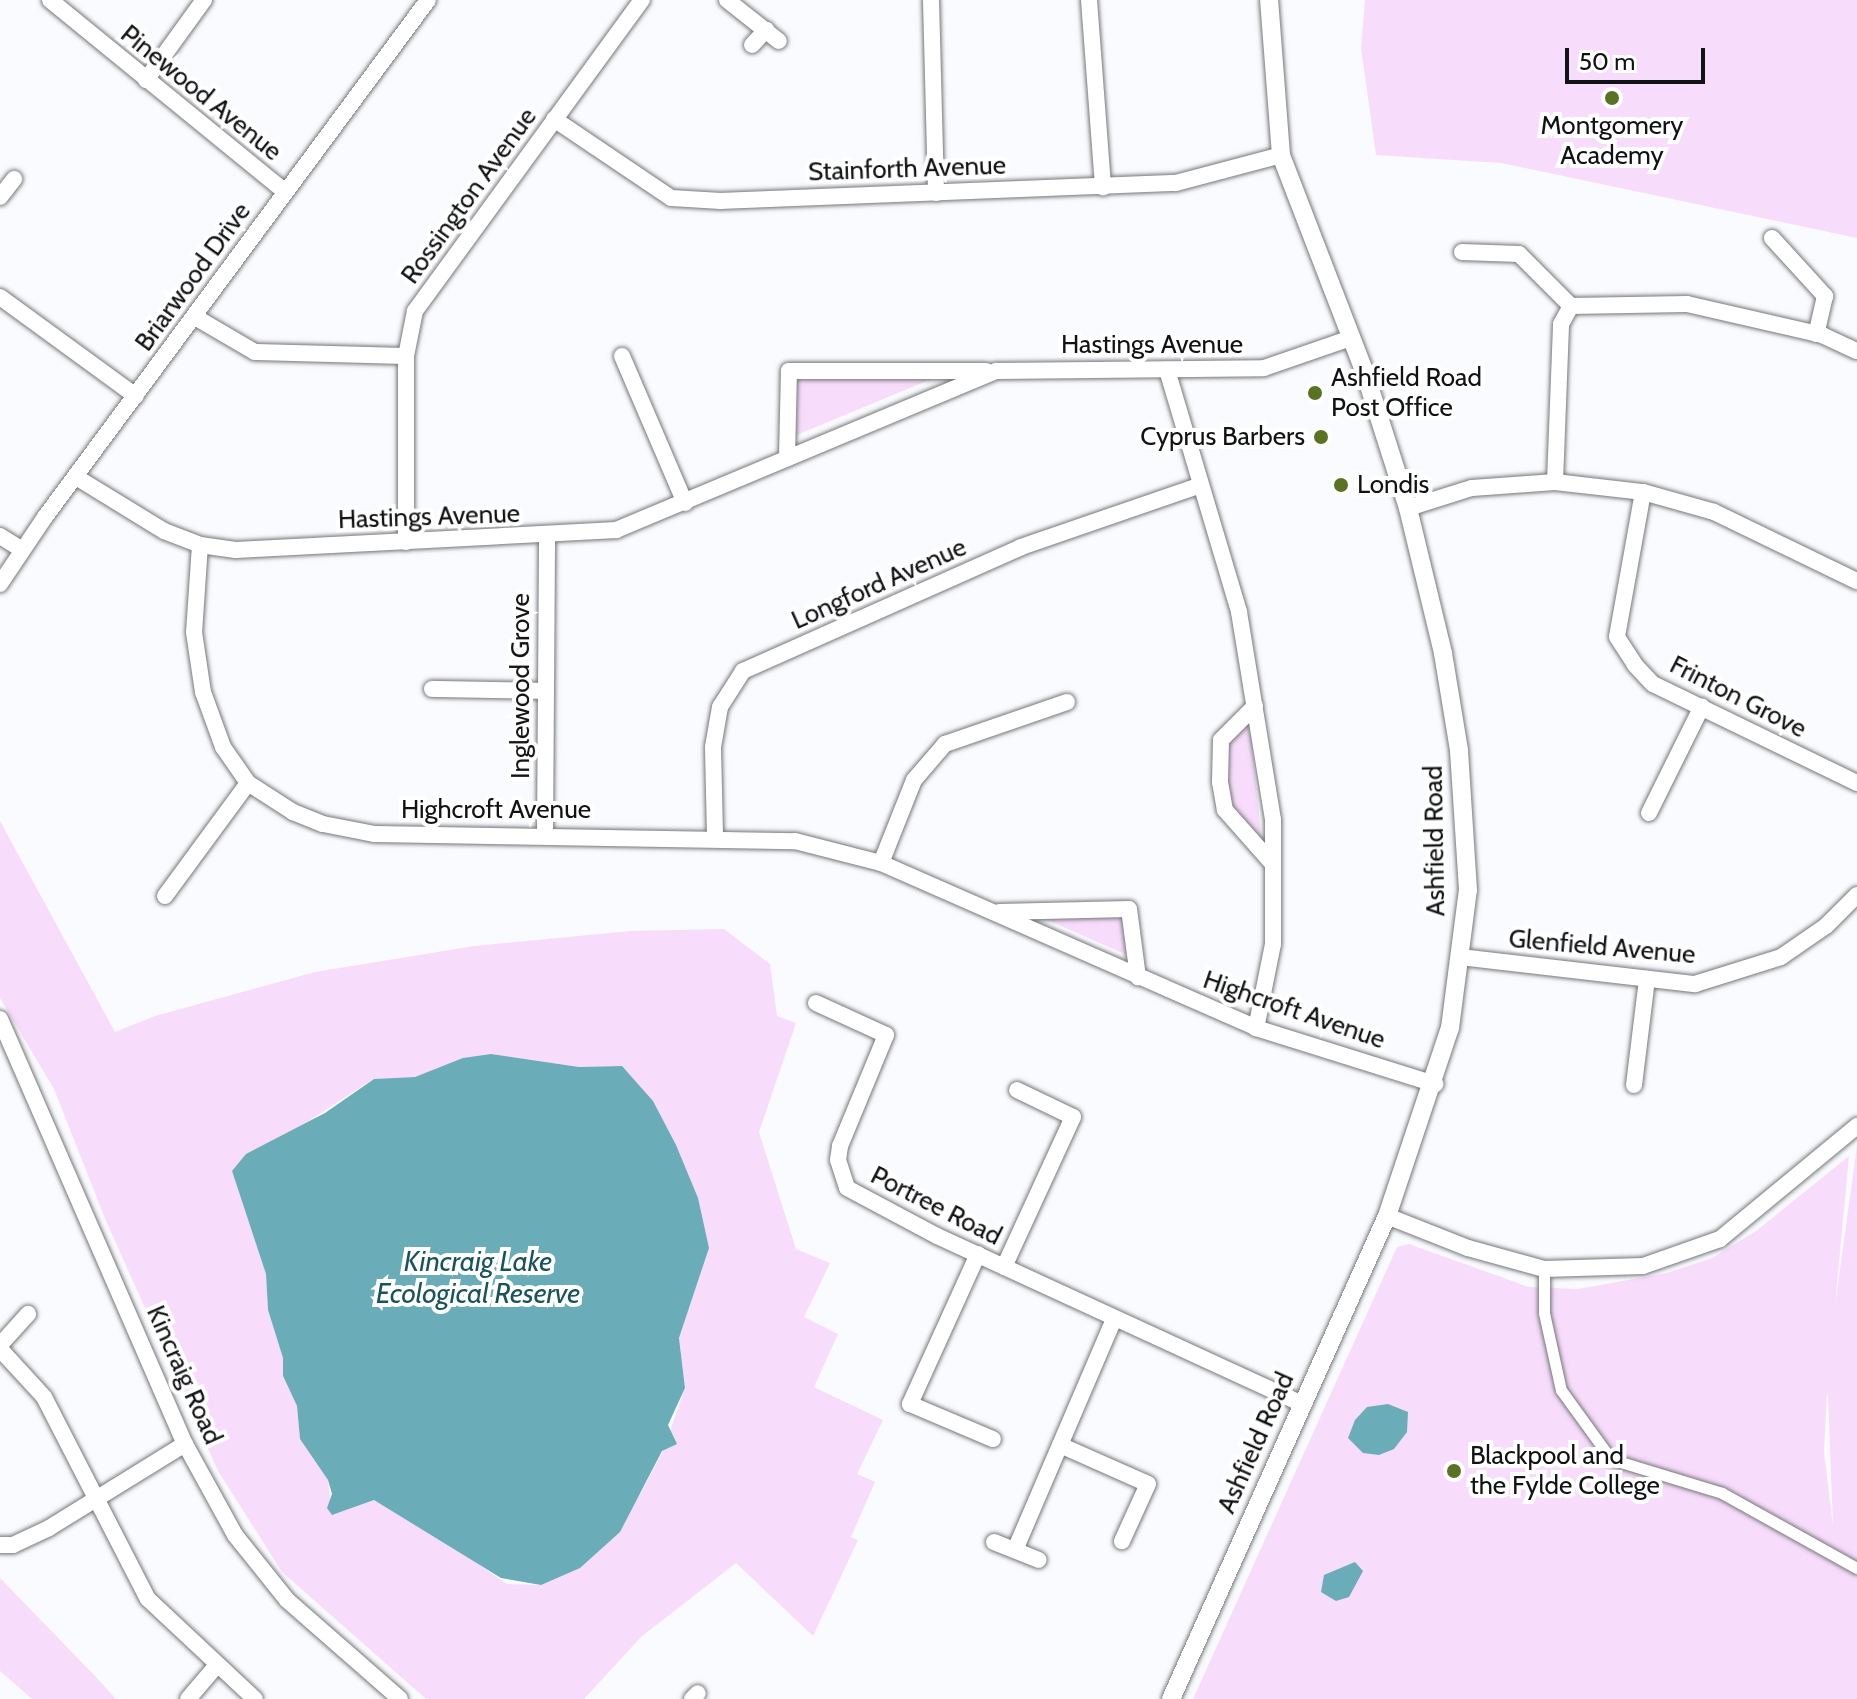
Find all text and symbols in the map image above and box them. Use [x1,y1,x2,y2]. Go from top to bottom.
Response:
street label: Pinewood Avenue [114,19,288,167]
scale bar [1569,32,1709,82]
text: 50 m [1579,47,1635,76]
marker: Montgomery Academy [1603,89,1621,107]
street label: Rossington Avenue [395,102,543,290]
place label: Montgomery Academy [1541,110,1683,172]
street label: Stainforth Avenue [808,150,1006,188]
street label: Briarwood Drive [129,197,257,357]
street label: Hastings Avenue [1061,329,1243,361]
place label: Ashfield Road Post Office [1331,362,1482,424]
marker: Ashfield Road Post Office [1306,384,1324,402]
place label: Cyprus Barbers [1140,421,1305,453]
marker: Cyprus Barbers [1312,428,1330,446]
place label: Londis [1357,469,1429,501]
marker: Londis [1332,476,1350,494]
street label: Hastings Avenue [337,498,521,536]
street label: Longford Avenue [787,532,971,636]
street label: Inglewood Grove [505,593,537,779]
street label: Frinton Grove [1665,649,1811,745]
street label: Ashfield Road [1418,765,1452,917]
street label: Highcroft Avenue [401,794,591,826]
street label: Glenfield Avenue [1507,923,1697,971]
street label: Highcroft Avenue [1199,964,1389,1056]
street label: Portree Road [865,1160,1007,1252]
water label: Kincraig Lake Ecological Reserve [376,1244,580,1310]
street label: Kincraig Road [140,1301,228,1449]
street label: Ashfield Road [1211,1368,1301,1518]
place label: Blackpool and the Fylde College [1470,1440,1660,1502]
marker: Blackpool and the Fylde College [1445,1462,1463,1480]

